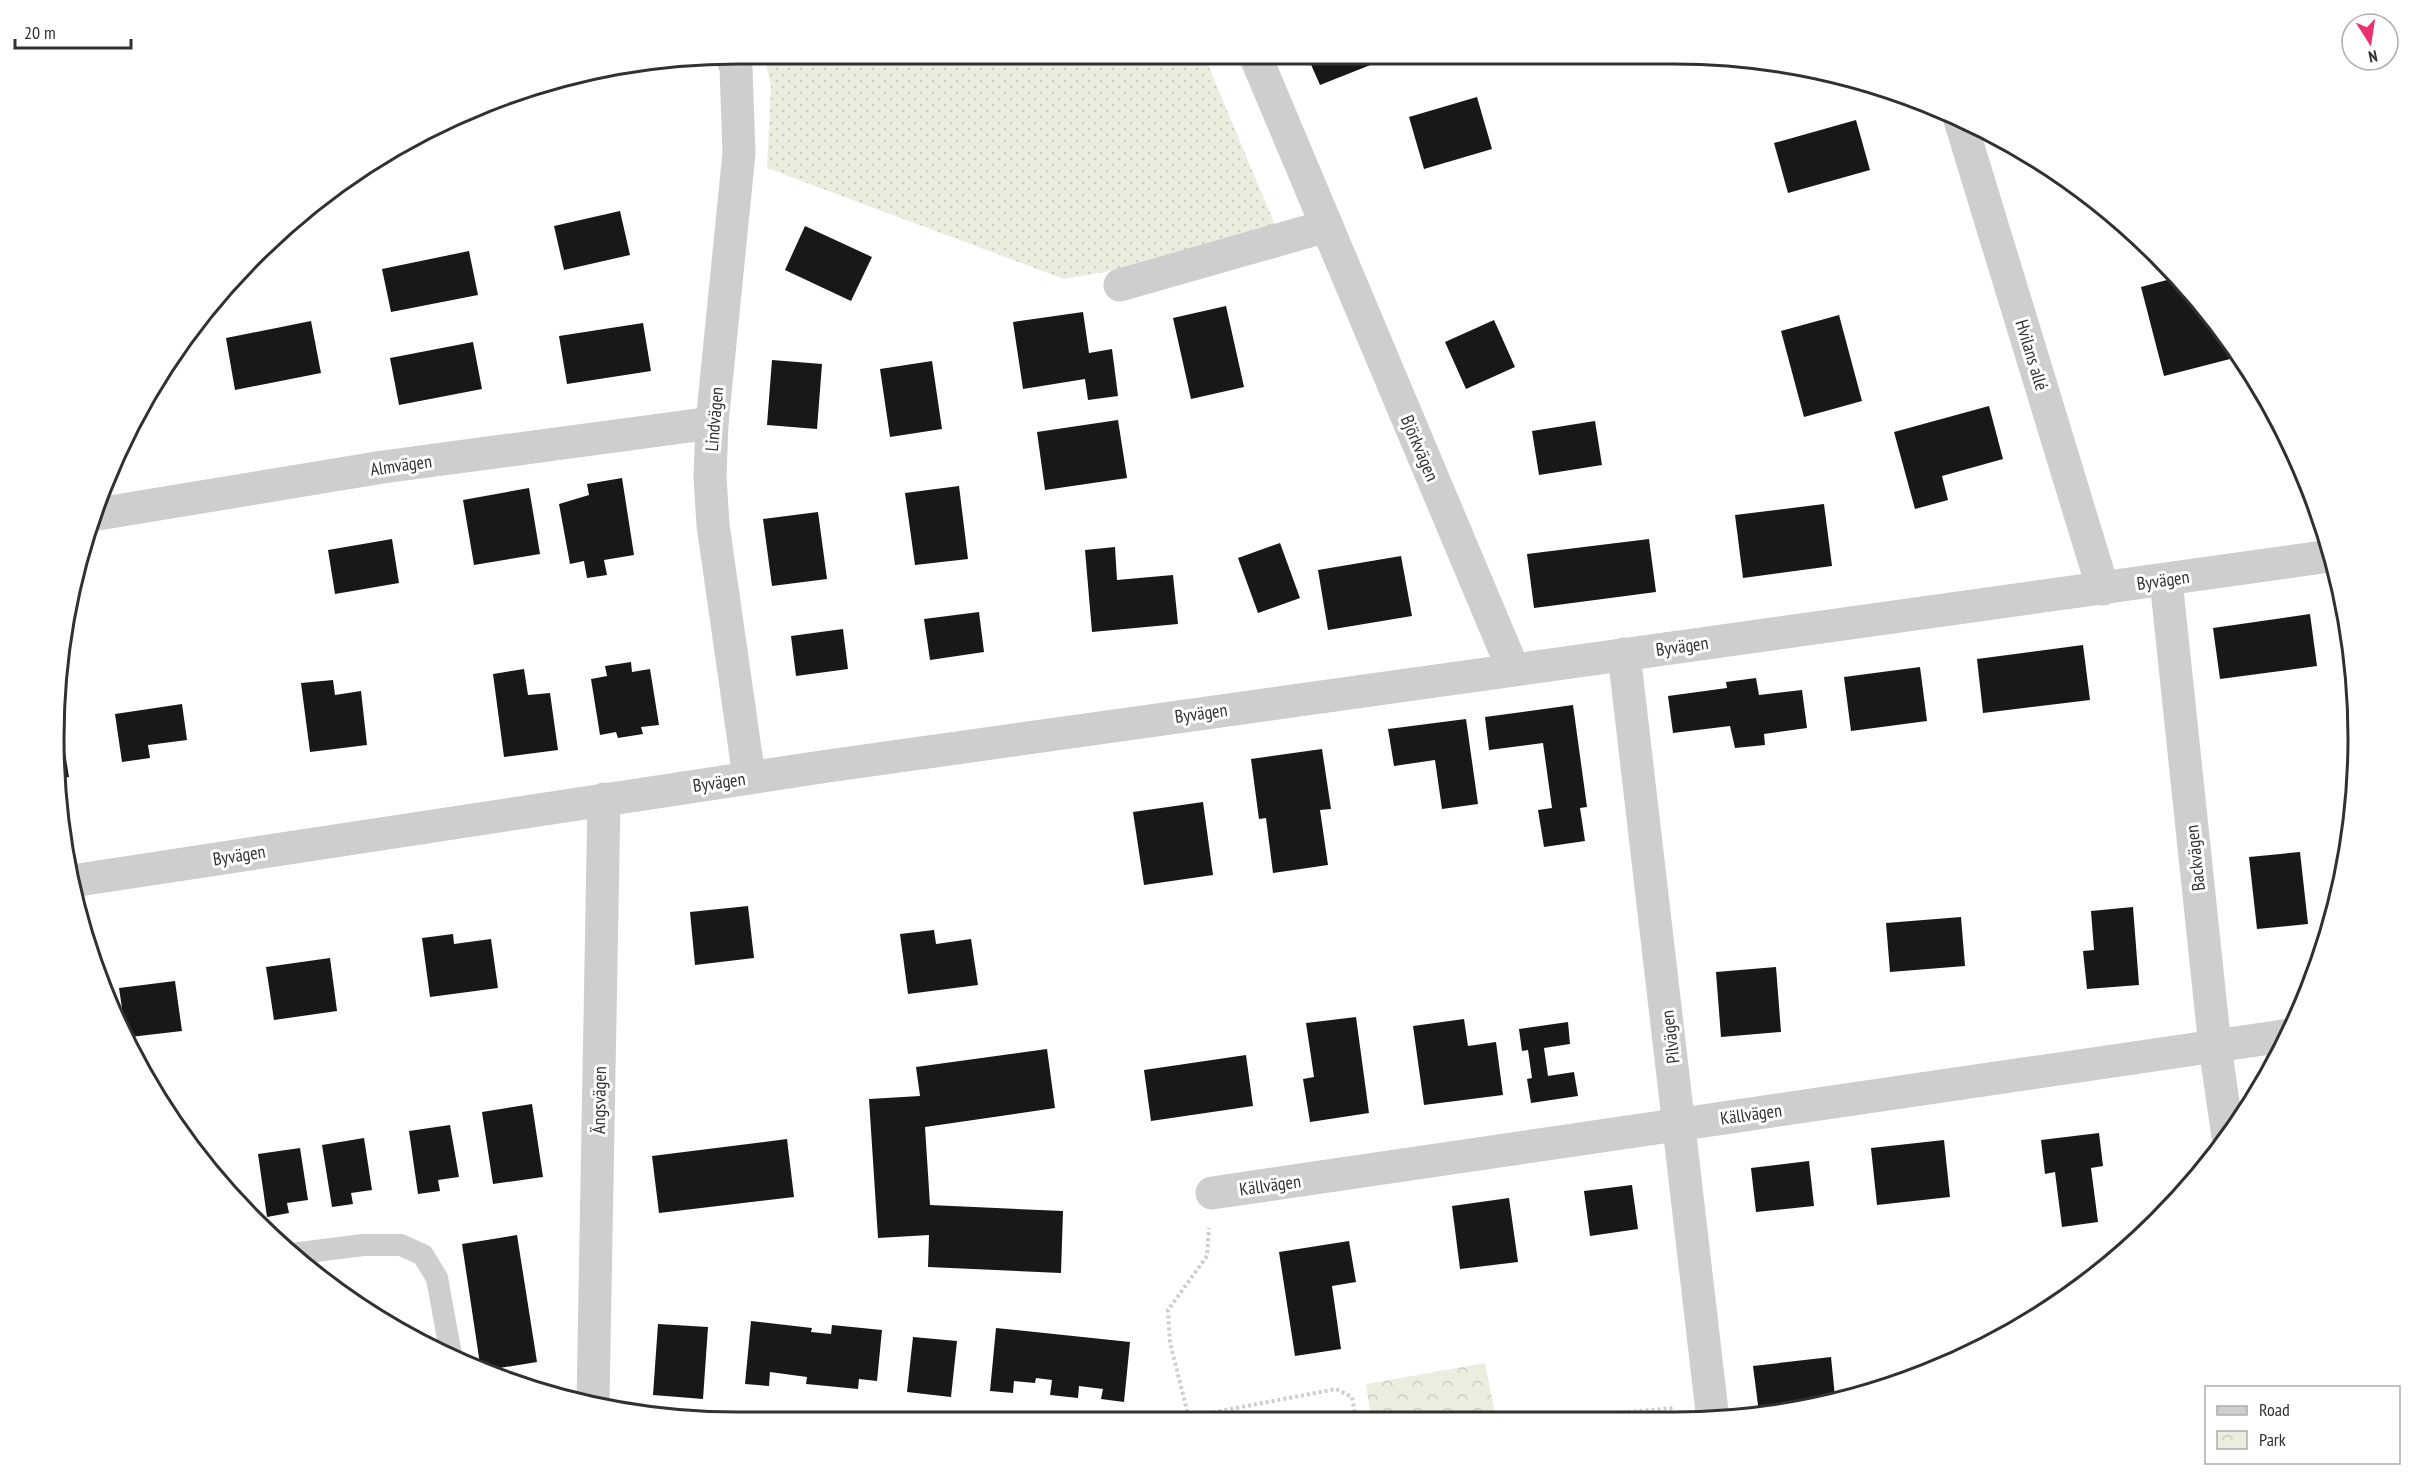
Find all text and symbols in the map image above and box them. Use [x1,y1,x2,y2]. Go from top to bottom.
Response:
scale bar [15,12,130,50]
north arrow [2340,12,2400,72]
text: 20 m [24,21,56,44]
text: N [2367,46,2379,67]
street label: Hvilans allé [2010,317,2054,393]
street label: Lindvägen [700,386,728,452]
street label: Björkvägen [1396,412,1444,484]
street label: Almvägen [369,449,433,481]
street label: Byvägen [2135,565,2191,595]
street label: Byvägen [1654,631,1710,661]
street label: Byvägen [1173,698,1229,728]
street label: Byvägen [691,767,747,797]
street label: Backvägen [2180,824,2210,892]
street label: Byvägen [211,840,267,870]
street label: Pilvägen [1655,1009,1685,1065]
street label: Ängsvägen [587,1066,611,1134]
street label: Källvägen [1719,1098,1783,1130]
street label: Källvägen [1238,1169,1302,1201]
legend [2205,1386,2400,1464]
text: Road [2259,1398,2290,1421]
text: Park [2259,1428,2286,1451]

